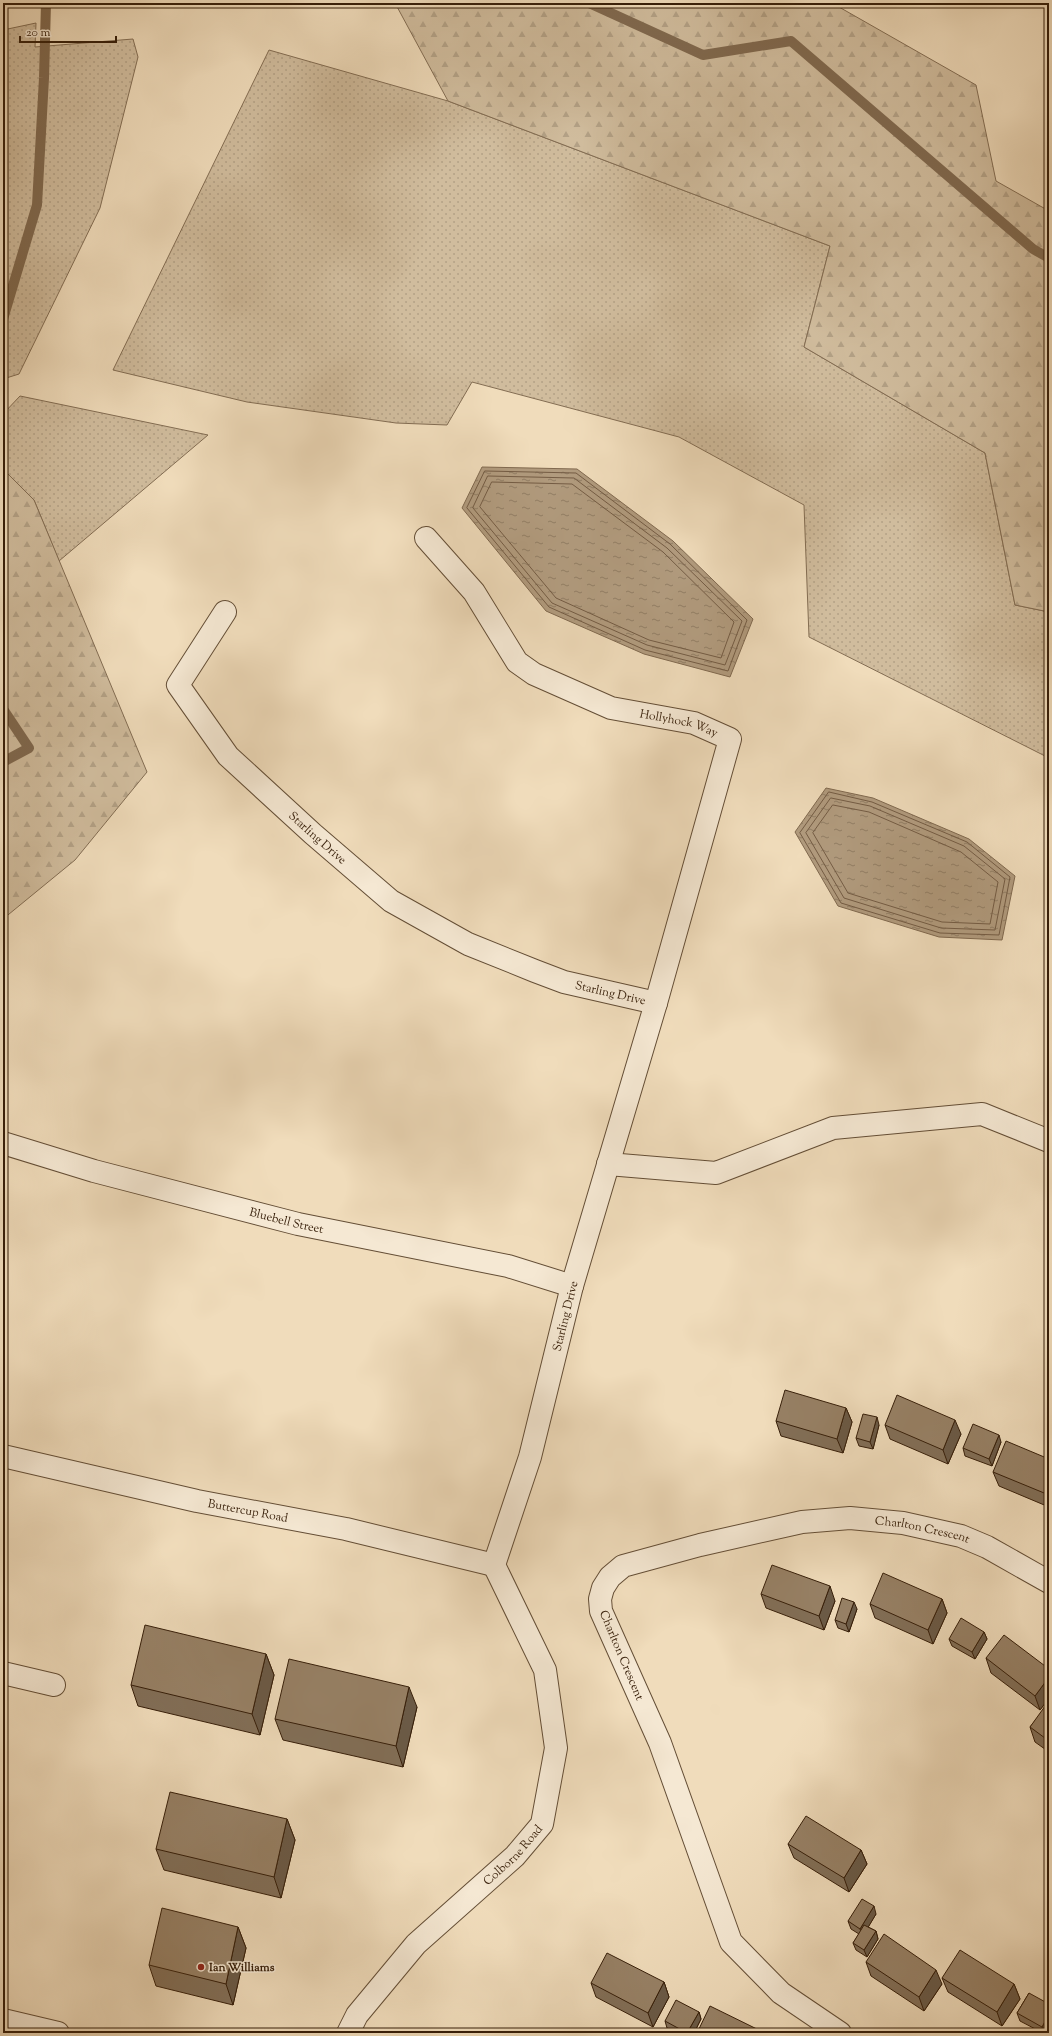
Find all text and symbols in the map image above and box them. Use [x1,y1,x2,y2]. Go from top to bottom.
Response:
scale bar [20,18,116,44]
text: 20 m [26,24,51,42]
street label: Hollyhock Way [638,705,721,743]
street label: Starling Drive [284,808,350,869]
street label: Starling Drive [573,977,648,1010]
street label: Bluebell Street [247,1204,325,1239]
street label: Starling Drive [549,1279,584,1353]
street label: Buttercup Road [206,1495,290,1528]
street label: Charlton Crescent [874,1512,972,1549]
street label: Charlton Crescent [594,1607,648,1703]
street label: Colborne Road [479,1821,548,1890]
place label: Ian Williams [208,1959,275,1977]
marker: Ian Williams [196,1962,206,1972]

